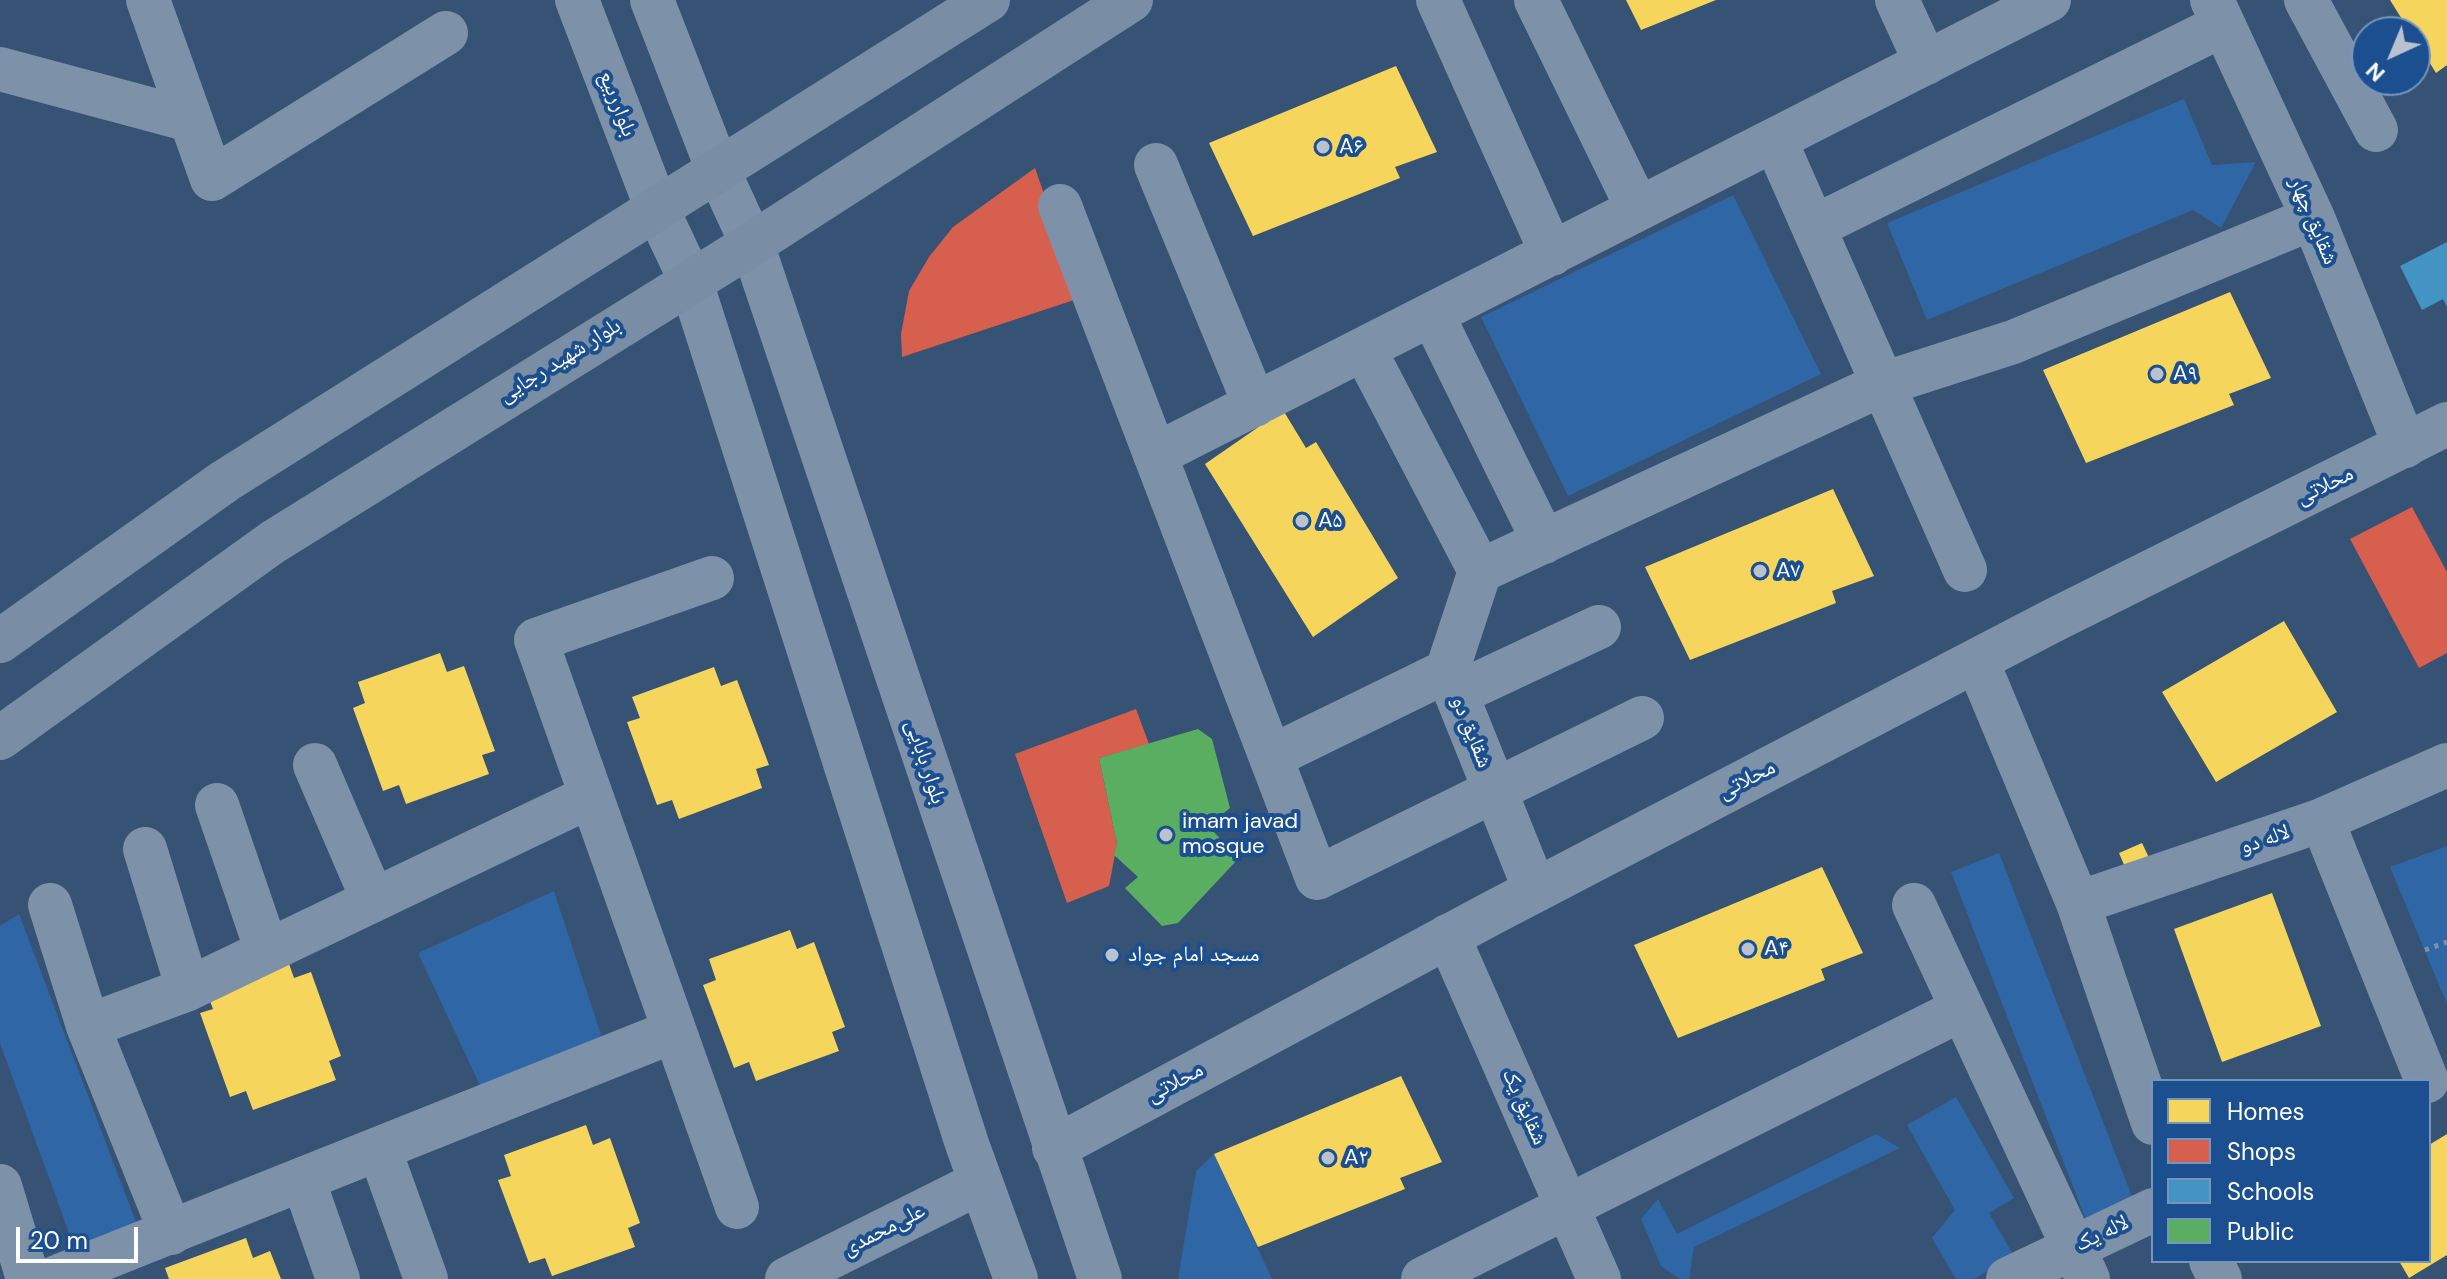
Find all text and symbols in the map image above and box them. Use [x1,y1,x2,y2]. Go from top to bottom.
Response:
north arrow [2351,16,2431,96]
text: N [2360,56,2391,88]
street label: بلوارربیع [592,67,642,141]
place label: A۶ [1339,134,1363,160]
marker: A۶ [1314,138,1332,156]
street label: شقایق چهار [2283,173,2343,269]
street label: بلوار شهید رجایی [494,313,626,409]
place label: A۹ [2173,361,2197,387]
marker: A۹ [2148,365,2166,383]
street label: محلاتی [2292,461,2358,511]
place label: A۵ [1318,508,1342,534]
marker: A۵ [1293,512,1311,530]
place label: A۷ [1776,558,1800,584]
marker: A۷ [1751,562,1769,580]
street label: شقایق دو [1445,692,1497,772]
street label: بلوار بابایی [899,716,951,808]
street label: محلاتی [1714,754,1780,806]
place label: imam javad mosque [1182,809,1298,860]
street label: لاله دو [2236,819,2294,861]
marker: imam javad mosque [1157,826,1175,844]
place label: A۴ [1764,936,1788,962]
marker: A۴ [1739,940,1757,958]
place label: مسجد امام جواد [1128,942,1260,968]
marker: مسجد امام جواد [1103,946,1121,964]
street label: محلاتی [1142,1057,1208,1109]
street label: شقایق یک [1496,1065,1552,1149]
legend [2151,1079,2431,1263]
text: Homes [2227,1096,2305,1127]
text: Shops [2227,1136,2296,1167]
place label: A۲ [1344,1145,1368,1171]
marker: A۲ [1319,1149,1337,1167]
text: Schools [2227,1176,2314,1207]
street label: علی‌محمدی [838,1198,930,1262]
street label: لاله یک [2071,1210,2133,1258]
scale bar [20,1211,142,1261]
text: Public [2227,1216,2295,1247]
text: 20 m [30,1225,88,1256]

